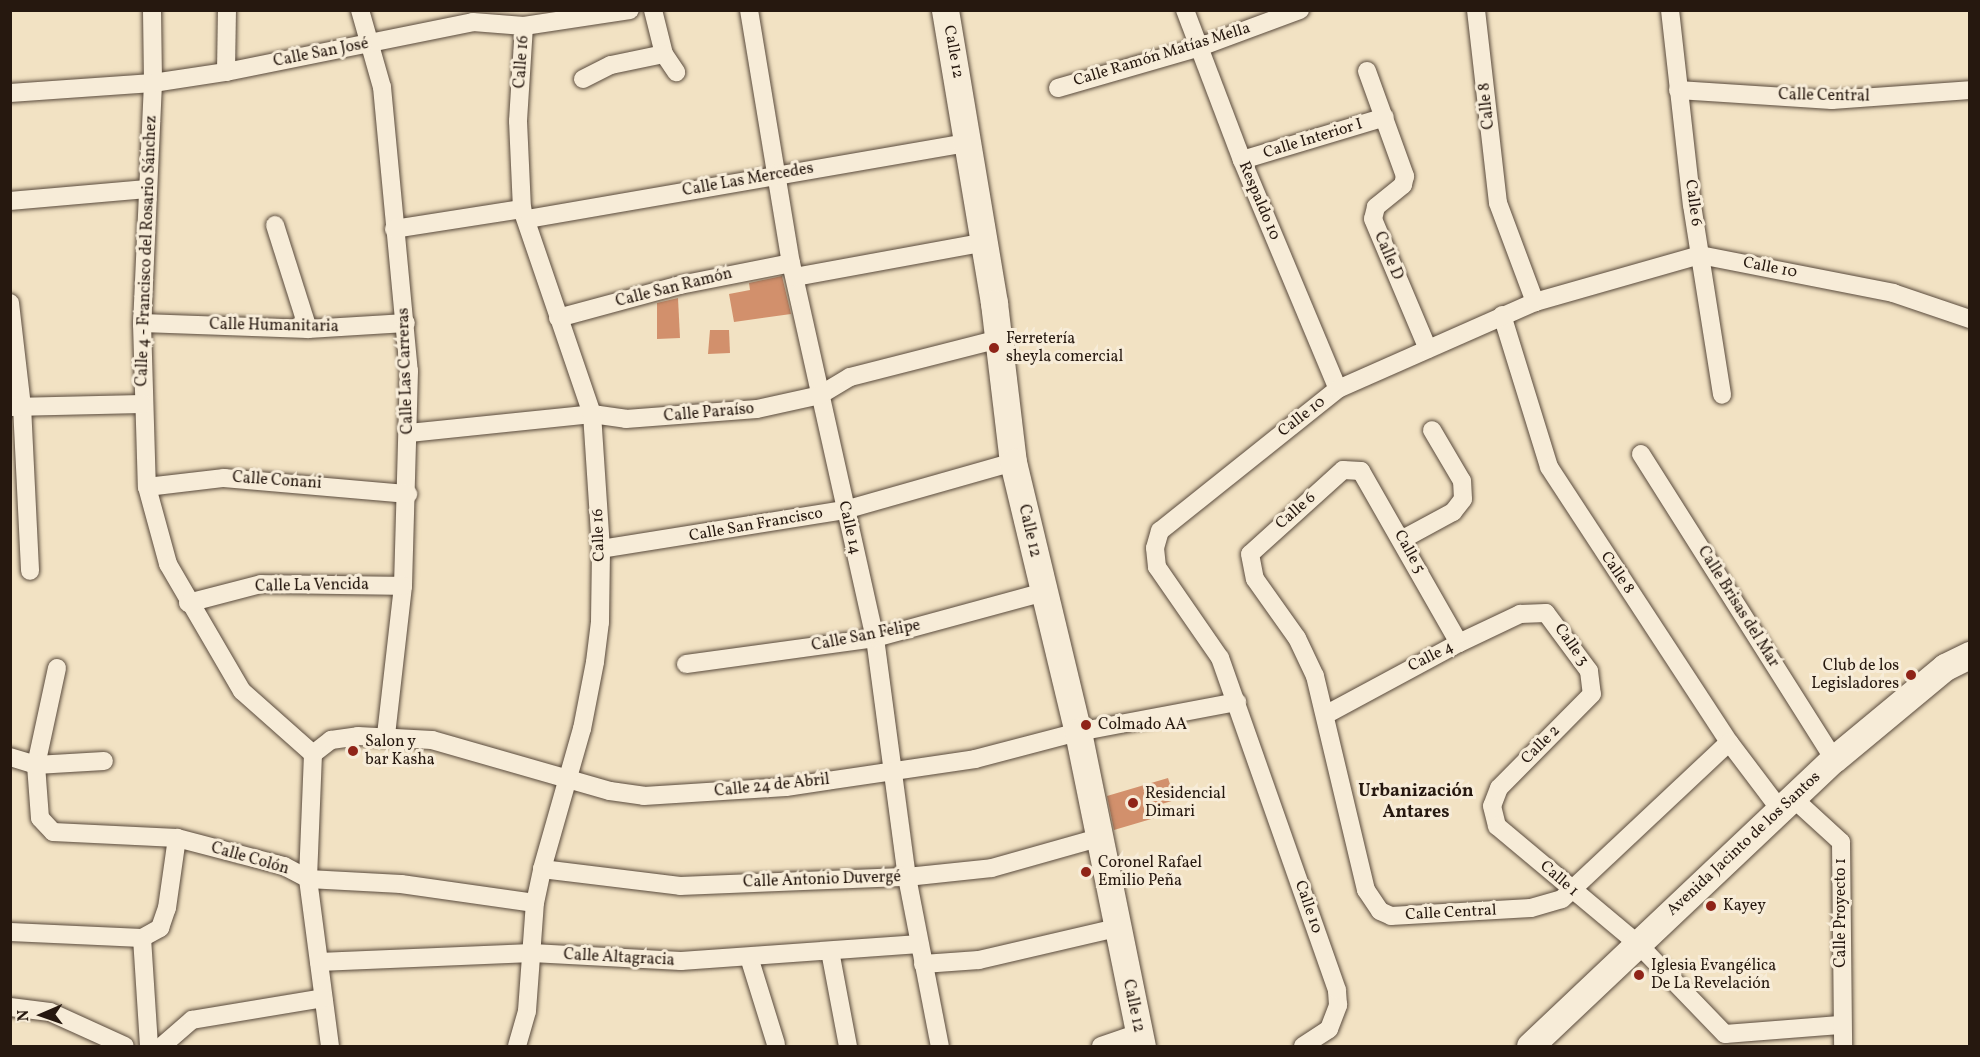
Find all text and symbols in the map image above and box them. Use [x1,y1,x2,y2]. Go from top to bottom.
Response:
street label: Calle Ramón Matías Mella [1071,19,1253,91]
street label: Calle 12 [939,24,967,80]
street label: Calle San José [272,34,370,72]
street label: Calle 16 [511,35,533,89]
street label: Calle 8 [1475,82,1499,130]
street label: Calle Central [1778,86,1870,106]
street label: Calle 4 - Francisco del Rosario Sánchez [133,115,161,387]
street label: Calle Interior I [1261,115,1365,163]
street label: Calle Las Mercedes [681,159,815,201]
street label: Respaldo 10 [1234,159,1284,243]
street label: Calle 6 [1680,178,1706,228]
street label: Calle D [1369,229,1407,283]
street label: Calle 10 [1741,253,1799,283]
street label: Calle San Ramón [614,264,734,312]
street label: Calle Las Carreras [394,307,418,435]
street label: Calle Humanitaria [209,315,339,337]
place label: Ferretería sheyla comercial [1006,329,1123,367]
marker: Ferretería sheyla comercial [987,341,1001,355]
street label: Calle 10 [1275,393,1329,441]
street label: Calle Paraíso [663,399,755,427]
street label: Calle Conani [232,468,322,494]
street label: Calle 6 [1272,488,1320,534]
street label: Calle 14 [834,499,864,557]
street label: Calle 12 [1014,503,1044,559]
street label: Calle San Francisco [688,504,824,546]
street label: Calle 16 [588,508,610,562]
street label: Calle 5 [1389,527,1429,577]
street label: Calle Brisas del Mar [1693,543,1783,671]
street label: Calle 8 [1596,548,1638,598]
street label: Calle La Vencida [255,575,369,597]
street label: Calle San Felipe [810,616,922,656]
street label: Calle 3 [1550,620,1592,670]
street label: Calle 4 [1405,637,1457,677]
place label: Club de los Legisladores [1811,656,1899,694]
marker: Club de los Legisladores [1904,668,1918,682]
place label: Colmado AA [1098,715,1187,735]
marker: Colmado AA [1079,718,1093,732]
street label: Calle 2 [1517,721,1565,769]
place label: Salon y bar Kasha [365,732,435,770]
marker: Salon y bar Kasha [346,744,360,758]
street label: Avenida Jacinto de los Santos [1663,768,1825,920]
street label: Calle 24 de Abril [713,770,831,802]
district label: Urbanización Antares [1358,782,1474,824]
place label: Residencial Dimari [1145,784,1226,822]
marker: Residencial Dimari [1126,796,1140,810]
street label: Calle Colón [209,839,291,879]
place label: Coronel Rafael Emilio Peña [1098,853,1202,891]
street label: Calle 1 [1536,857,1582,901]
street label: Calle Proyecto 1 [1831,858,1851,968]
marker: Coronel Rafael Emilio Peña [1079,865,1093,879]
street label: Calle Antonio Duvergé [743,868,901,892]
street label: Calle 10 [1290,878,1326,936]
place label: Kayey [1723,896,1766,916]
marker: Kayey [1704,899,1718,913]
street label: Calle Central [1405,901,1497,925]
street label: Calle Altagracia [563,946,675,970]
place label: Iglesia Evangélica De La Revelación [1651,956,1776,994]
marker: Iglesia Evangélica De La Revelación [1632,968,1646,982]
street label: Calle 12 [1118,978,1148,1034]
north arrow [12,985,72,1045]
text: N [13,1009,35,1022]

